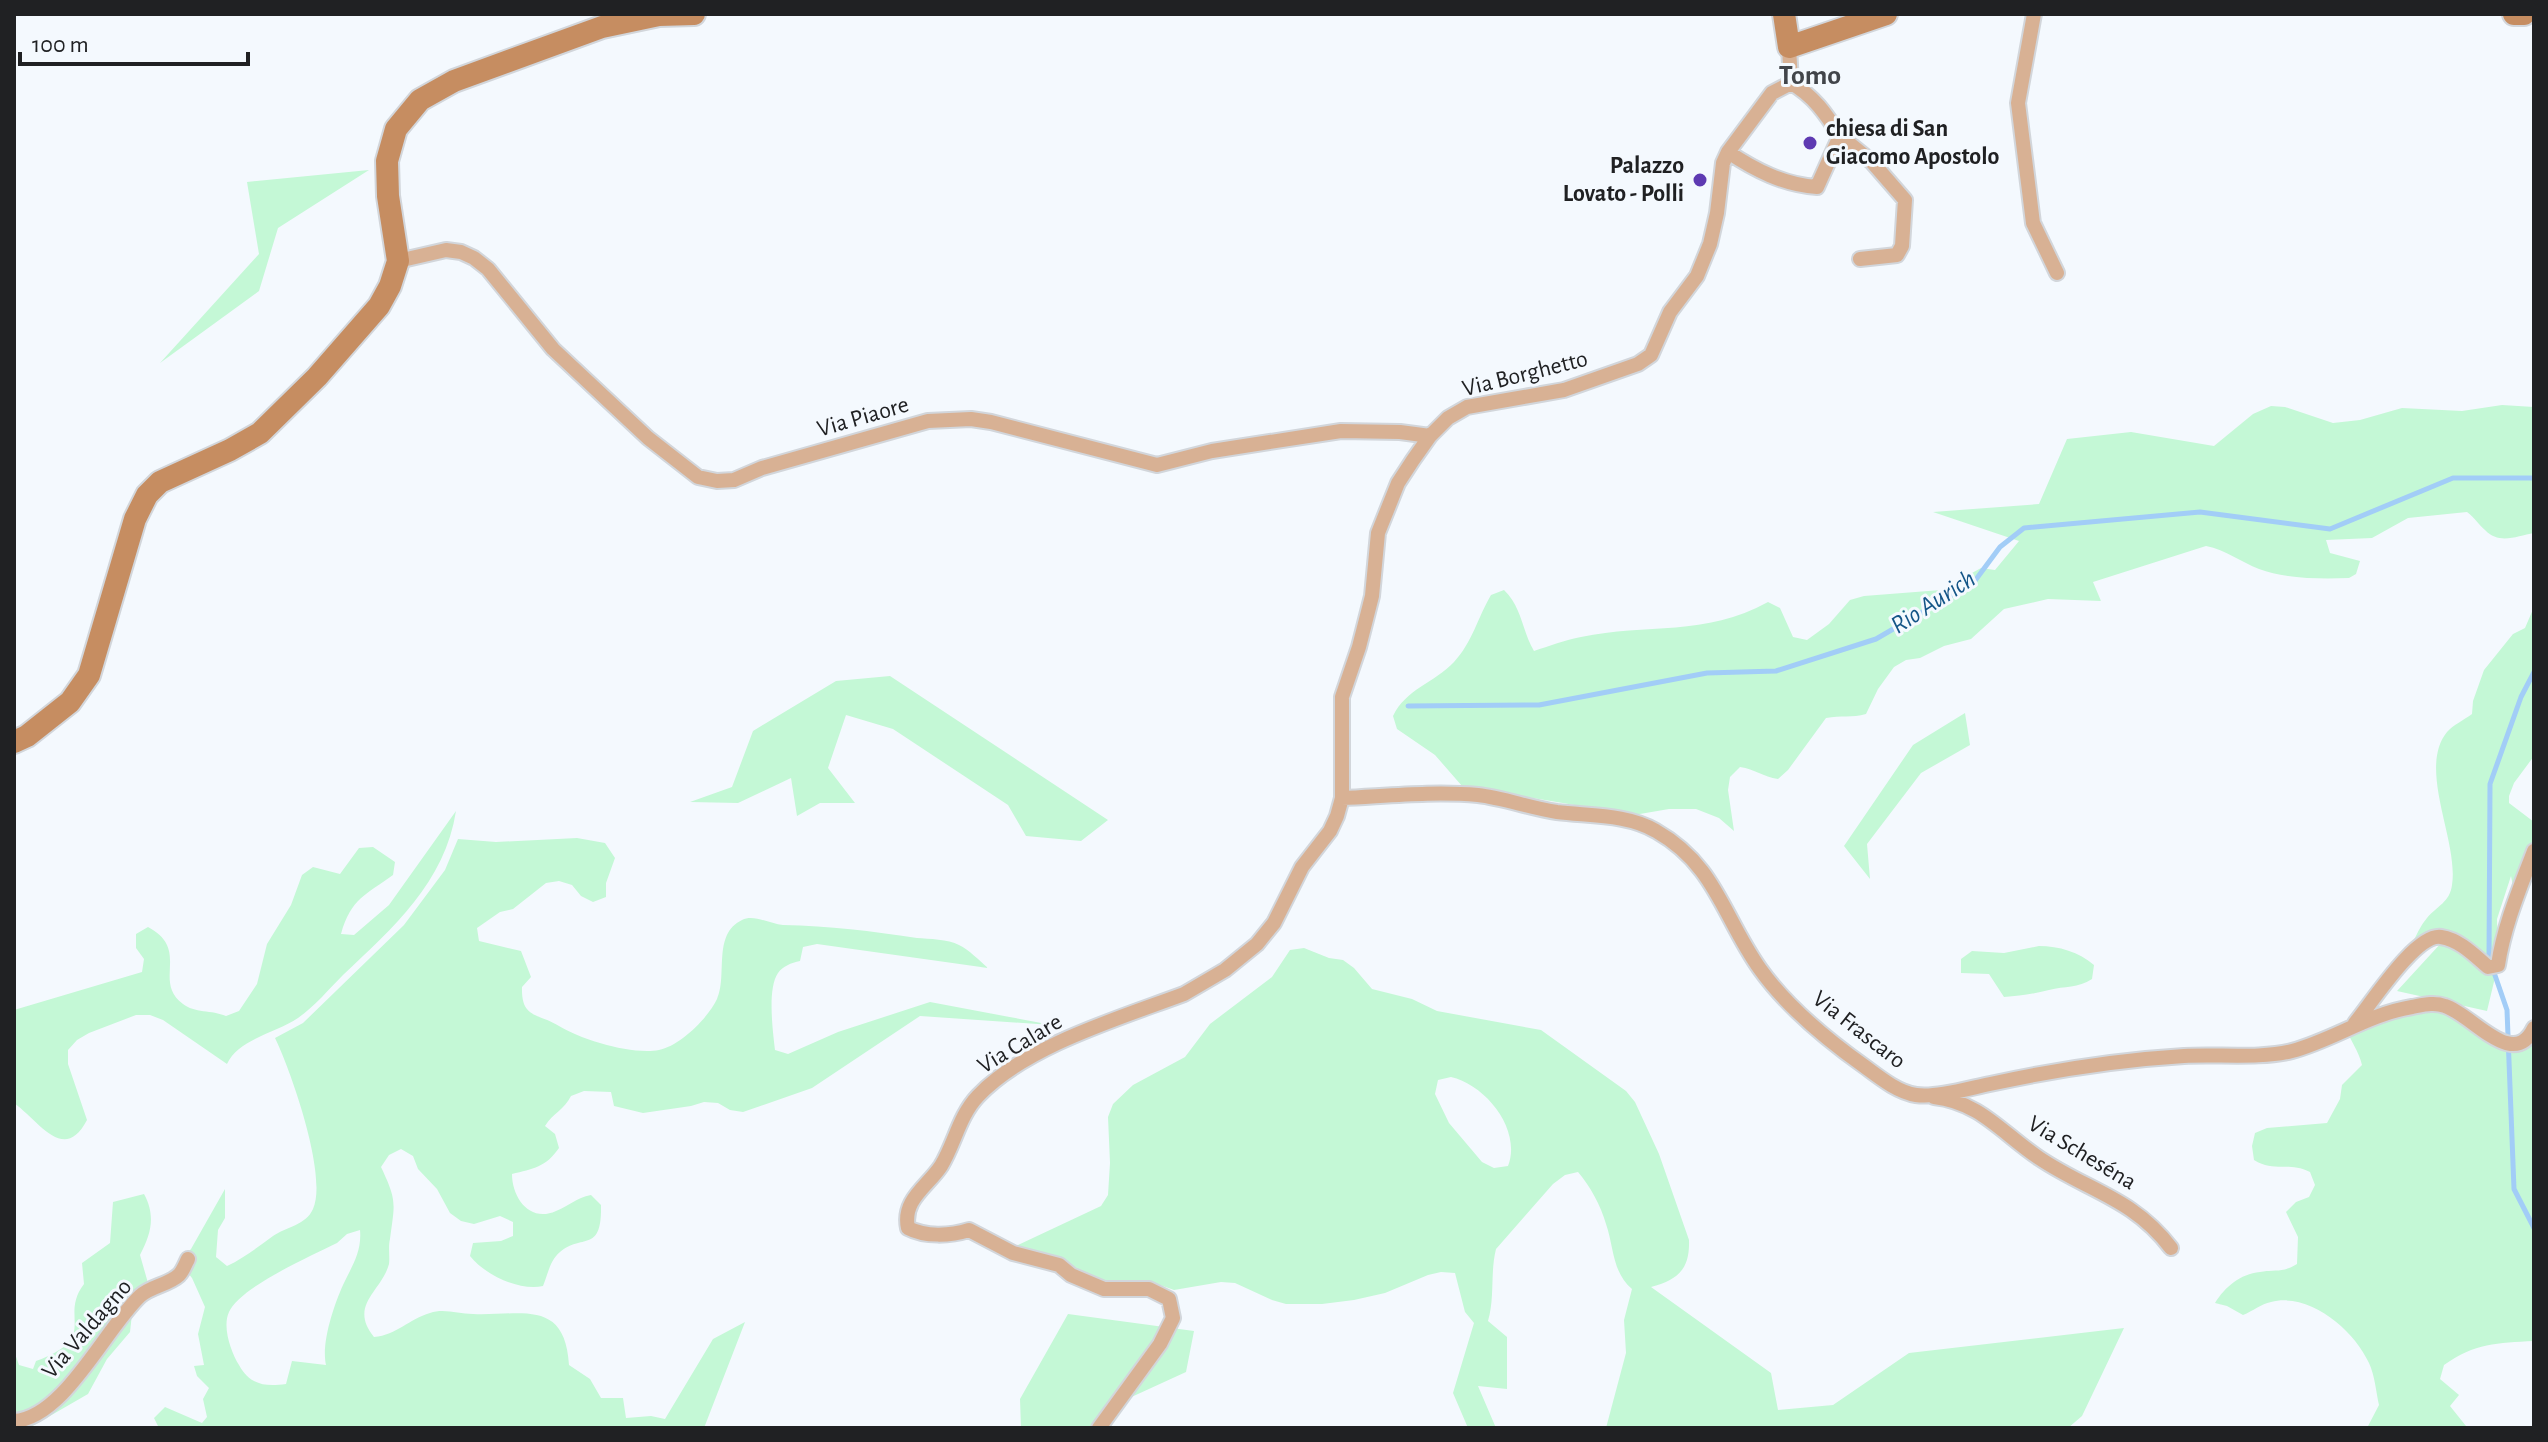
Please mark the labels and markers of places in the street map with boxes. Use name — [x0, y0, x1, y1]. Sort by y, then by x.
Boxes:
place label: chiesa di San Giacomo Apostolo — [1826, 117, 1999, 169]
marker: chiesa di San Giacomo Apostolo — [1801, 134, 1819, 152]
place label: Palazzo Lovato - Polli — [1563, 154, 1684, 206]
marker: Palazzo Lovato - Polli — [1691, 171, 1709, 189]

